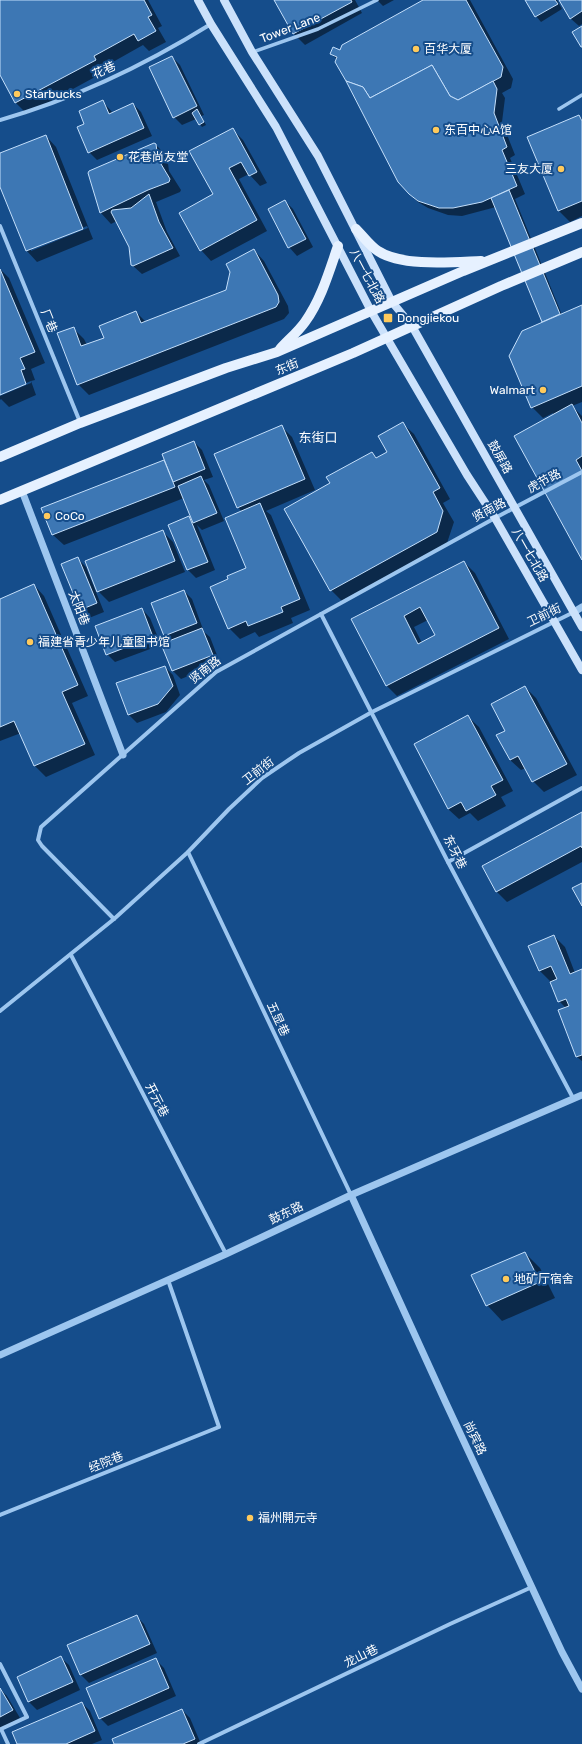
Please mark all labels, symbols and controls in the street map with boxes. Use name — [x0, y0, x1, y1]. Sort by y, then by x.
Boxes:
street label: Tower Lane — [258, 10, 322, 46]
place label: 百华大厦 — [424, 42, 472, 56]
marker: 百华大厦 — [411, 44, 421, 54]
street label: 花巷 — [90, 59, 118, 81]
place label: Starbucks — [25, 87, 82, 101]
marker: Starbucks — [12, 89, 22, 99]
place label: 东百中心A馆 — [444, 123, 512, 137]
marker: 东百中心A馆 — [431, 125, 441, 135]
place label: 花巷尚友堂 — [128, 150, 188, 164]
marker: 花巷尚友堂 — [115, 152, 125, 162]
place label: 三友大厦 — [505, 162, 553, 176]
marker: 三友大厦 — [556, 164, 566, 174]
street label: 八一七北路 — [347, 246, 387, 306]
street label: 厂巷 — [38, 307, 60, 335]
place label: Dongjiekou — [397, 311, 459, 325]
marker: Dongjiekou — [382, 312, 394, 324]
street label: 东街 — [273, 356, 301, 378]
place label: Walmart — [490, 383, 535, 397]
marker: Walmart — [538, 385, 548, 395]
district label: 东街口 — [298, 430, 338, 445]
street label: 鼓屏路 — [485, 438, 515, 476]
street label: 虎节路 — [525, 466, 563, 496]
street label: 贤南路 — [470, 495, 508, 525]
place label: CoCo — [55, 509, 85, 523]
marker: CoCo — [42, 511, 52, 521]
street label: 八一七北路 — [509, 526, 551, 584]
street label: 太阳巷 — [66, 589, 92, 627]
street label: 卫前街 — [525, 601, 563, 629]
place label: 福建省青少年儿童图书馆 — [38, 635, 170, 649]
marker: 福建省青少年儿童图书馆 — [25, 637, 35, 647]
street label: 贤南路 — [187, 653, 223, 687]
street label: 卫前街 — [240, 754, 276, 788]
street label: 东牙巷 — [441, 833, 469, 871]
street label: 五显巷 — [264, 1000, 292, 1038]
street label: 开元巷 — [143, 1081, 171, 1119]
street label: 鼓东路 — [267, 1199, 305, 1227]
place label: 地矿厅宿舍 — [514, 1272, 574, 1286]
marker: 地矿厅宿舍 — [501, 1274, 511, 1284]
street label: 尚宾路 — [461, 1419, 489, 1457]
street label: 经院巷 — [87, 1449, 125, 1475]
place label: 福州開元寺 — [258, 1511, 318, 1525]
marker: 福州開元寺 — [245, 1513, 255, 1523]
street label: 龙山巷 — [342, 1642, 380, 1670]

